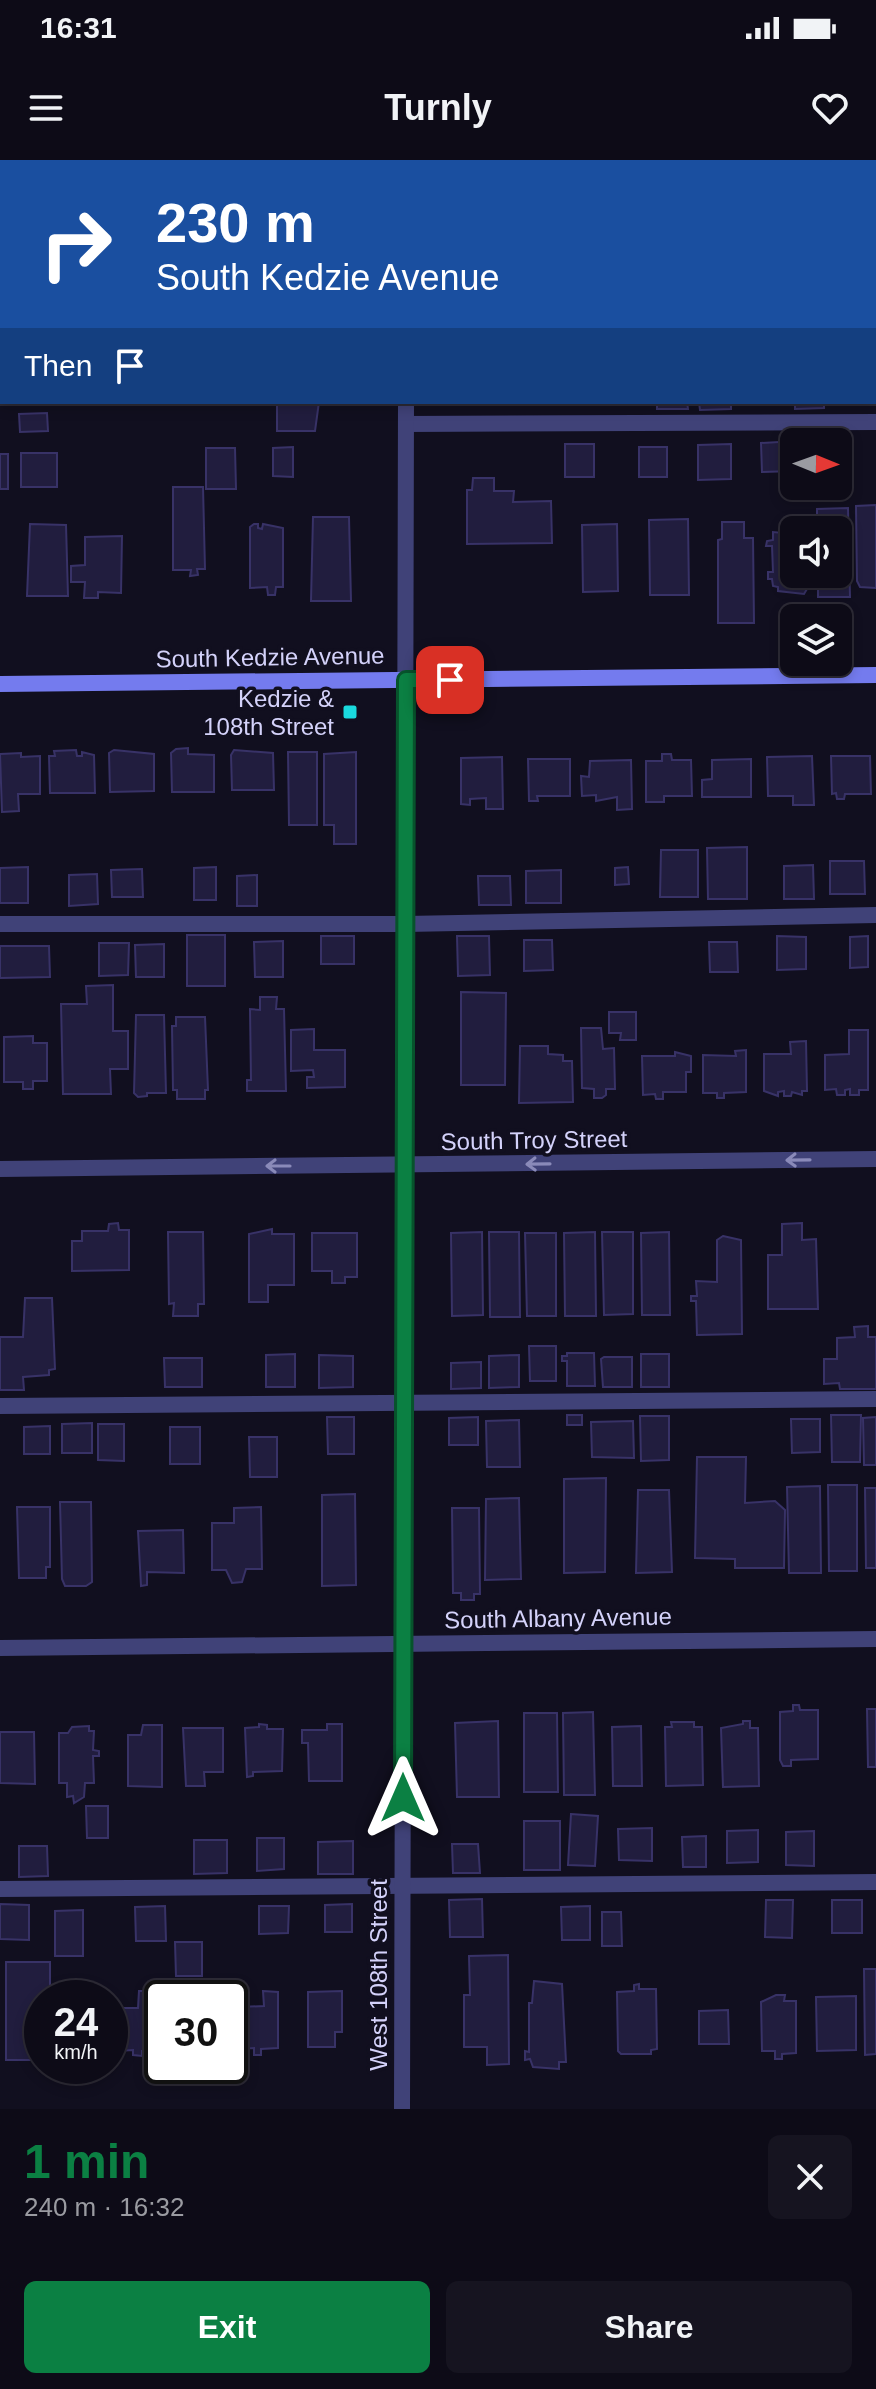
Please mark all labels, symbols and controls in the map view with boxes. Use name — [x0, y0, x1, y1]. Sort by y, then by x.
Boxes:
text: 16:31 — [40, 11, 117, 44]
icon: menu — [24, 86, 68, 130]
icon: heart — [808, 86, 852, 130]
text: Turnly — [384, 87, 492, 128]
text: 230 m — [156, 191, 315, 254]
icon: right — [24, 192, 128, 296]
text: South Kedzie Avenue — [156, 257, 500, 298]
icon: arrive — [108, 344, 152, 388]
text: Then — [24, 349, 92, 382]
north arrow — [780, 428, 852, 500]
map controls — [780, 428, 852, 676]
button: sound — [780, 516, 852, 588]
button: layers — [780, 604, 852, 676]
street label: South Kedzie Avenue — [155, 642, 385, 672]
pin — [416, 646, 484, 714]
icon: arrive — [428, 658, 472, 702]
place label: Kedzie & 108th Street — [203, 685, 334, 740]
marker: Kedzie & 108th Street — [341, 703, 359, 721]
street label: South Troy Street — [440, 1125, 628, 1155]
one-way arrow — [785, 1153, 812, 1168]
one-way arrow — [525, 1156, 552, 1172]
one-way arrow — [265, 1158, 292, 1174]
street label: South Albany Avenue — [444, 1603, 672, 1633]
position arrow — [361, 1756, 445, 1840]
street label: West 108th Street — [365, 1879, 392, 2071]
speed limit sign: 30 — [144, 1980, 248, 2084]
text: 24 — [54, 2000, 98, 2044]
text: km/h — [54, 2041, 98, 2063]
text: 1 min — [24, 2135, 149, 2188]
button: close — [768, 2135, 852, 2219]
text: 240 m · 16:32 — [24, 2192, 184, 2222]
button: Exit — [24, 2281, 430, 2373]
button: Share — [446, 2281, 852, 2373]

